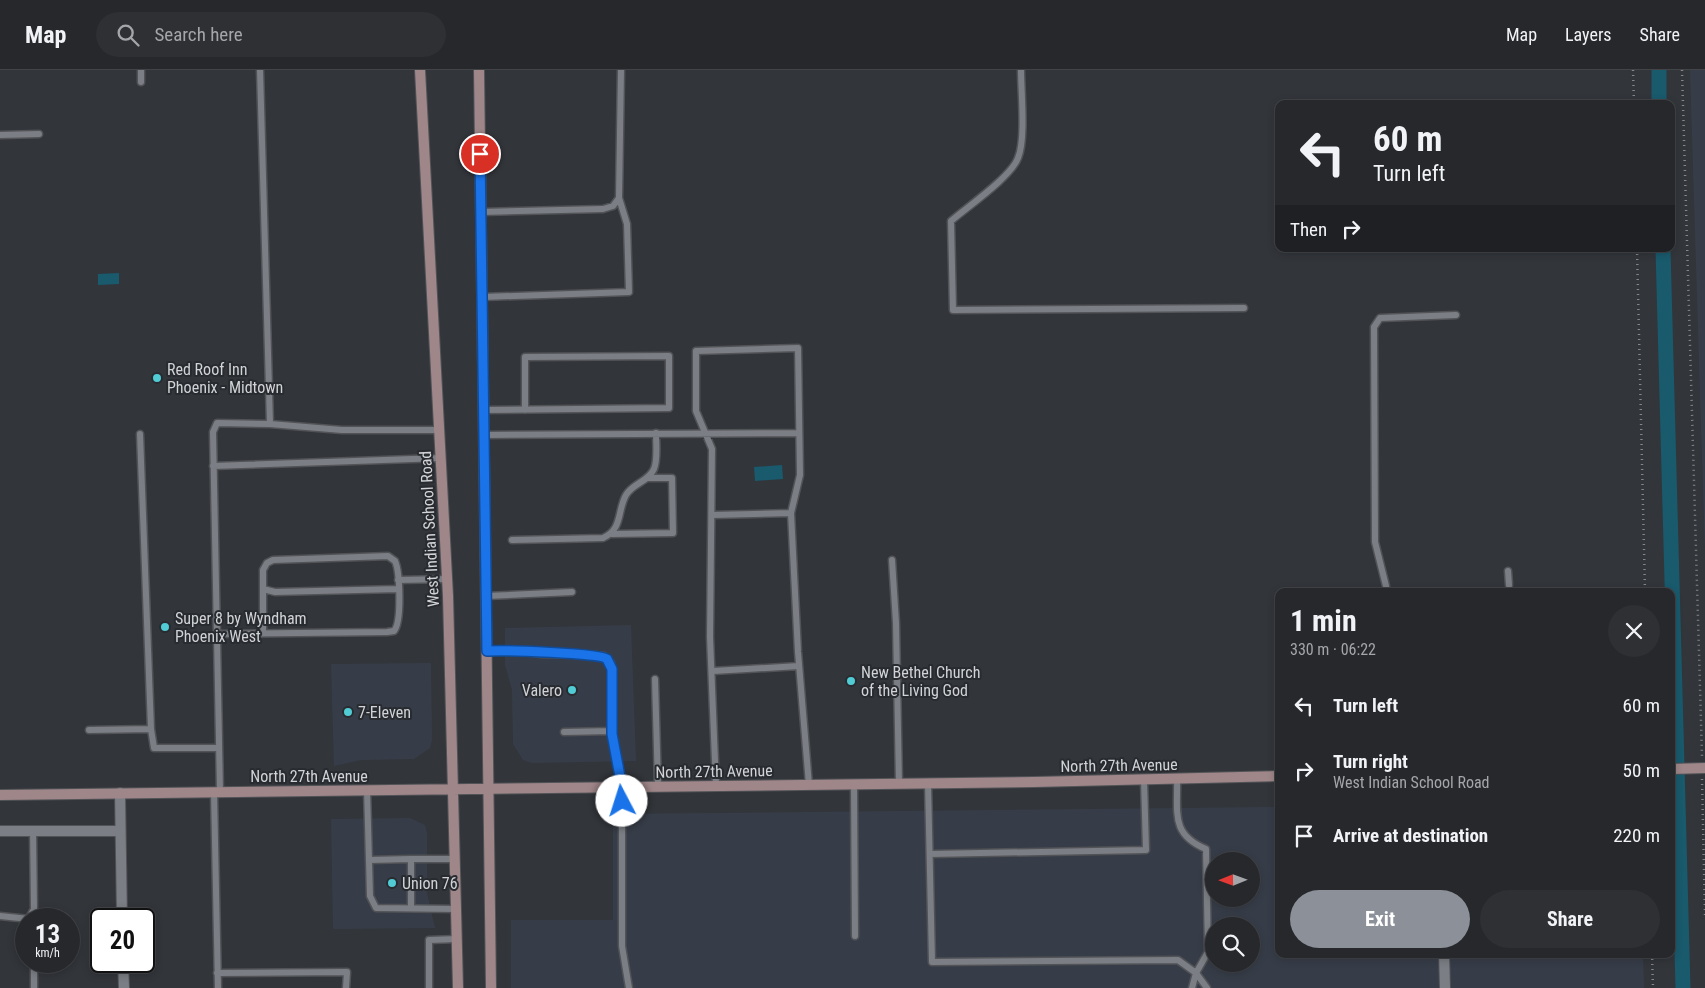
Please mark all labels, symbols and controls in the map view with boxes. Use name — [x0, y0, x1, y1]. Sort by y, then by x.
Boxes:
search box — [96, 12, 446, 57]
text: Map — [25, 21, 66, 49]
icon: search — [114, 21, 142, 49]
text: Search here — [154, 23, 243, 46]
text: Map — [1506, 24, 1537, 45]
text: Layers — [1565, 24, 1612, 45]
text: Share — [1640, 24, 1680, 45]
text: 60 m — [1373, 119, 1442, 160]
icon: left — [1290, 120, 1355, 185]
pin — [459, 133, 501, 175]
icon: arrive — [466, 140, 494, 168]
text: Turn left — [1373, 161, 1445, 186]
icon: right — [1337, 215, 1365, 243]
text: Then — [1290, 218, 1327, 241]
place label: Red Roof Inn Phoenix - Midtown — [167, 360, 283, 397]
marker: Red Roof Inn Phoenix - Midtown — [151, 372, 163, 384]
street label: West Indian School Road — [416, 450, 443, 608]
text: 1 min — [1290, 603, 1357, 638]
button: close — [1608, 605, 1660, 657]
place label: Super 8 by Wyndham Phoenix West — [175, 609, 307, 646]
marker: Super 8 by Wyndham Phoenix West — [159, 621, 171, 633]
text: 330 m · 06:22 — [1290, 640, 1376, 659]
place label: New Bethel Church of the Living God — [861, 663, 980, 700]
marker: New Bethel Church of the Living God — [845, 675, 857, 687]
place label: Valero — [522, 681, 562, 700]
marker: Valero — [566, 684, 578, 696]
icon: left — [1290, 692, 1318, 720]
text: Turn left — [1333, 694, 1398, 717]
text: 60 m — [1623, 694, 1660, 717]
place label: 7-Eleven — [358, 703, 411, 722]
marker: 7-Eleven — [342, 706, 354, 718]
text: Turn right — [1333, 750, 1408, 773]
street label: North 27th Avenue — [1060, 755, 1178, 776]
icon: right — [1290, 757, 1318, 785]
text: 50 m — [1623, 759, 1660, 782]
street label: North 27th Avenue — [655, 761, 773, 782]
street label: North 27th Avenue — [250, 767, 368, 786]
text: West Indian School Road — [1333, 773, 1490, 792]
position arrow — [595, 774, 647, 826]
icon: arrive — [1290, 822, 1318, 850]
text: Arrive at destination — [1333, 824, 1488, 847]
text: 220 m — [1613, 824, 1660, 847]
north arrow — [1205, 852, 1260, 908]
map controls — [1205, 852, 1260, 972]
place label: Union 76 — [402, 874, 458, 893]
marker: Union 76 — [386, 877, 398, 889]
button: Exit — [1290, 890, 1470, 948]
button: Share — [1480, 890, 1660, 948]
speed limit sign: 20 — [90, 908, 155, 973]
button: search — [1205, 917, 1260, 972]
text: 13 — [35, 920, 60, 949]
text: km/h — [35, 946, 60, 960]

